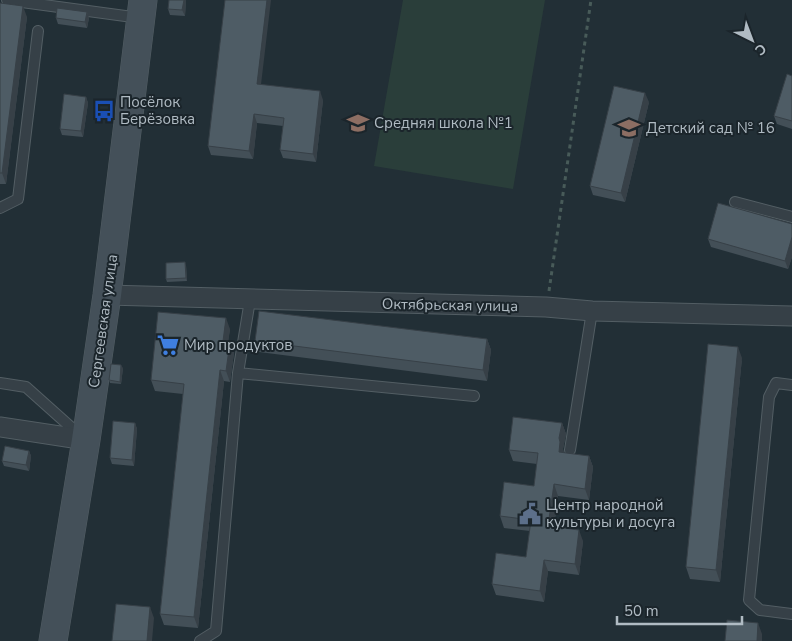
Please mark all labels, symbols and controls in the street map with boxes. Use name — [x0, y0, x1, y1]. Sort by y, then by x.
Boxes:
north arrow — [727, 15, 777, 65]
text: С — [750, 39, 770, 60]
place label: Посёлок Берёзовка — [120, 92, 195, 129]
bus stop icon: Посёлок Берёзовка — [91, 98, 117, 124]
school or university icon: Средняя школа №1 — [345, 110, 371, 136]
place label: Средняя школа №1 — [374, 113, 513, 133]
school or university icon: Детский сад № 16 — [616, 115, 642, 141]
place label: Детский сад № 16 — [646, 118, 775, 138]
street label: Сергеевская улица — [84, 253, 122, 389]
street label: Октябрьская улица — [382, 294, 518, 316]
supermarket icon: Мир продуктов — [155, 332, 181, 358]
place label: Мир продуктов — [184, 335, 292, 355]
place label: Центр народной культуры и досуга — [546, 495, 675, 532]
public building icon: Центр народной культуры и досуга — [517, 501, 543, 527]
scale bar — [617, 594, 742, 626]
text: 50 m — [624, 601, 659, 621]

